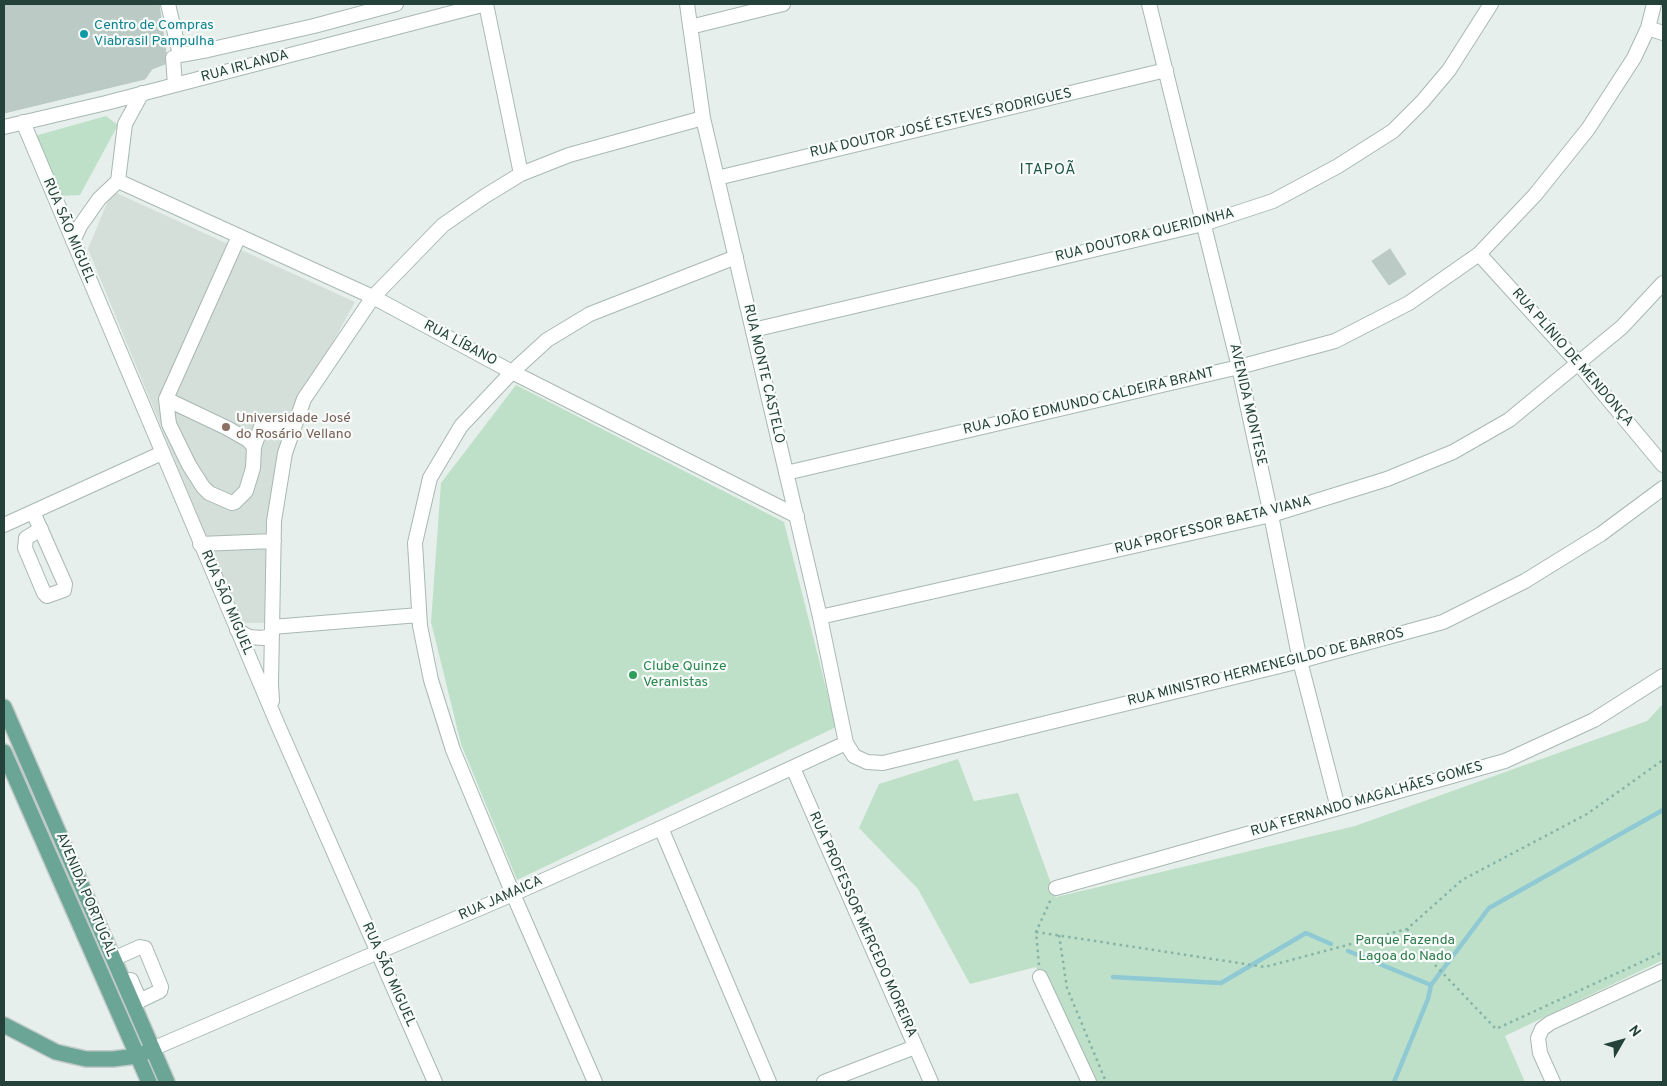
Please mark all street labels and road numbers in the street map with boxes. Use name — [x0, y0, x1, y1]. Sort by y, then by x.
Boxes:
street label: RUA IRLANDA — [199, 47, 291, 87]
street label: RUA DOUTOR JOSÉ ESTEVES RODRIGUES — [808, 86, 1074, 162]
street label: RUA SÃO MIGUEL — [38, 176, 98, 286]
street label: RUA DOUTORA QUERIDINHA — [1054, 206, 1236, 266]
street label: RUA PLÍNIO DE MENDONÇA — [1508, 286, 1636, 430]
street label: RUA MONTE CASTELO — [739, 303, 787, 445]
street label: RUA LÍBANO — [420, 318, 500, 370]
street label: AVENIDA MONTESE — [1225, 342, 1269, 468]
street label: RUA JOÃO EDMUNDO CALDEIRA BRANT — [962, 365, 1216, 439]
street label: RUA PROFESSOR BAETA VIANA — [1113, 493, 1313, 559]
street label: RUA SÃO MIGUEL — [196, 548, 256, 658]
street label: RUA MINISTRO HERMENEGILDO DE BARROS — [1126, 625, 1406, 711]
street label: RUA FERNANDO MAGALHÃES GOMES — [1249, 759, 1485, 841]
street label: RUA PROFESSOR MERCEDO MOREIRA — [804, 810, 920, 1040]
street label: AVENIDA PORTUGAL — [51, 830, 119, 960]
street label: RUA JAMAICA — [457, 873, 545, 925]
street label: RUA SÃO MIGUEL — [357, 920, 419, 1030]

